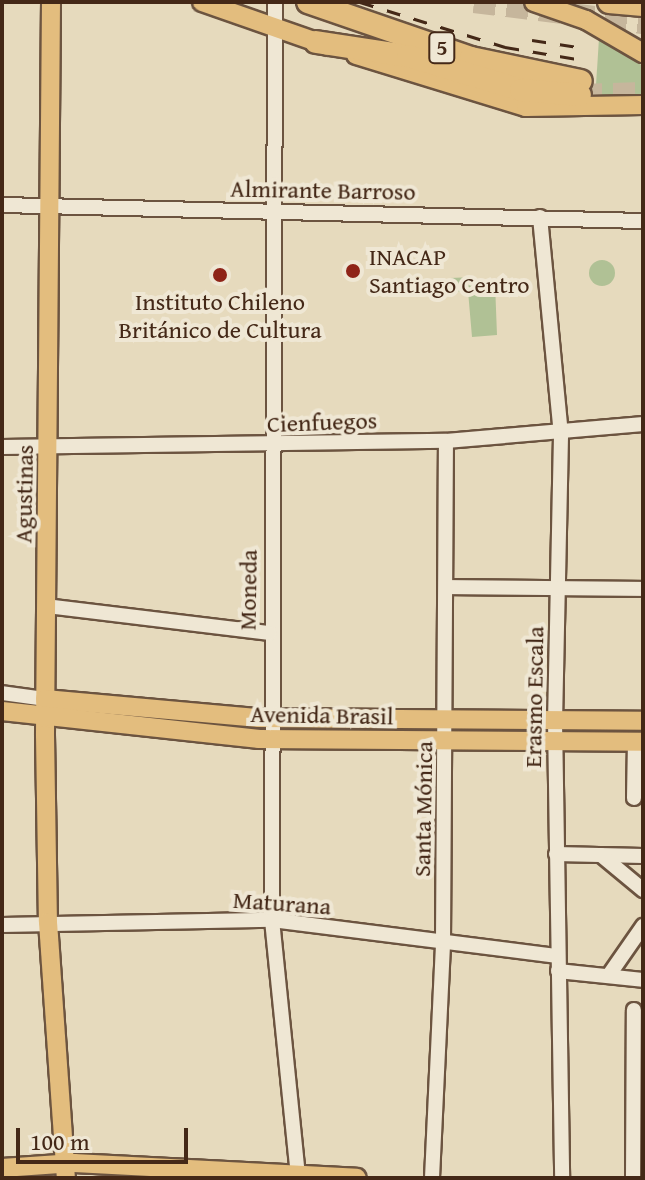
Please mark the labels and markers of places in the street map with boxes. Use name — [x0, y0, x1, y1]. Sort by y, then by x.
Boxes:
place label: INACAP Santiago Centro — [369, 243, 530, 299]
marker: INACAP Santiago Centro — [344, 262, 362, 280]
marker: Instituto Chileno Británico de Cultura — [211, 266, 229, 284]
place label: Instituto Chileno Británico de Cultura — [118, 288, 322, 344]

